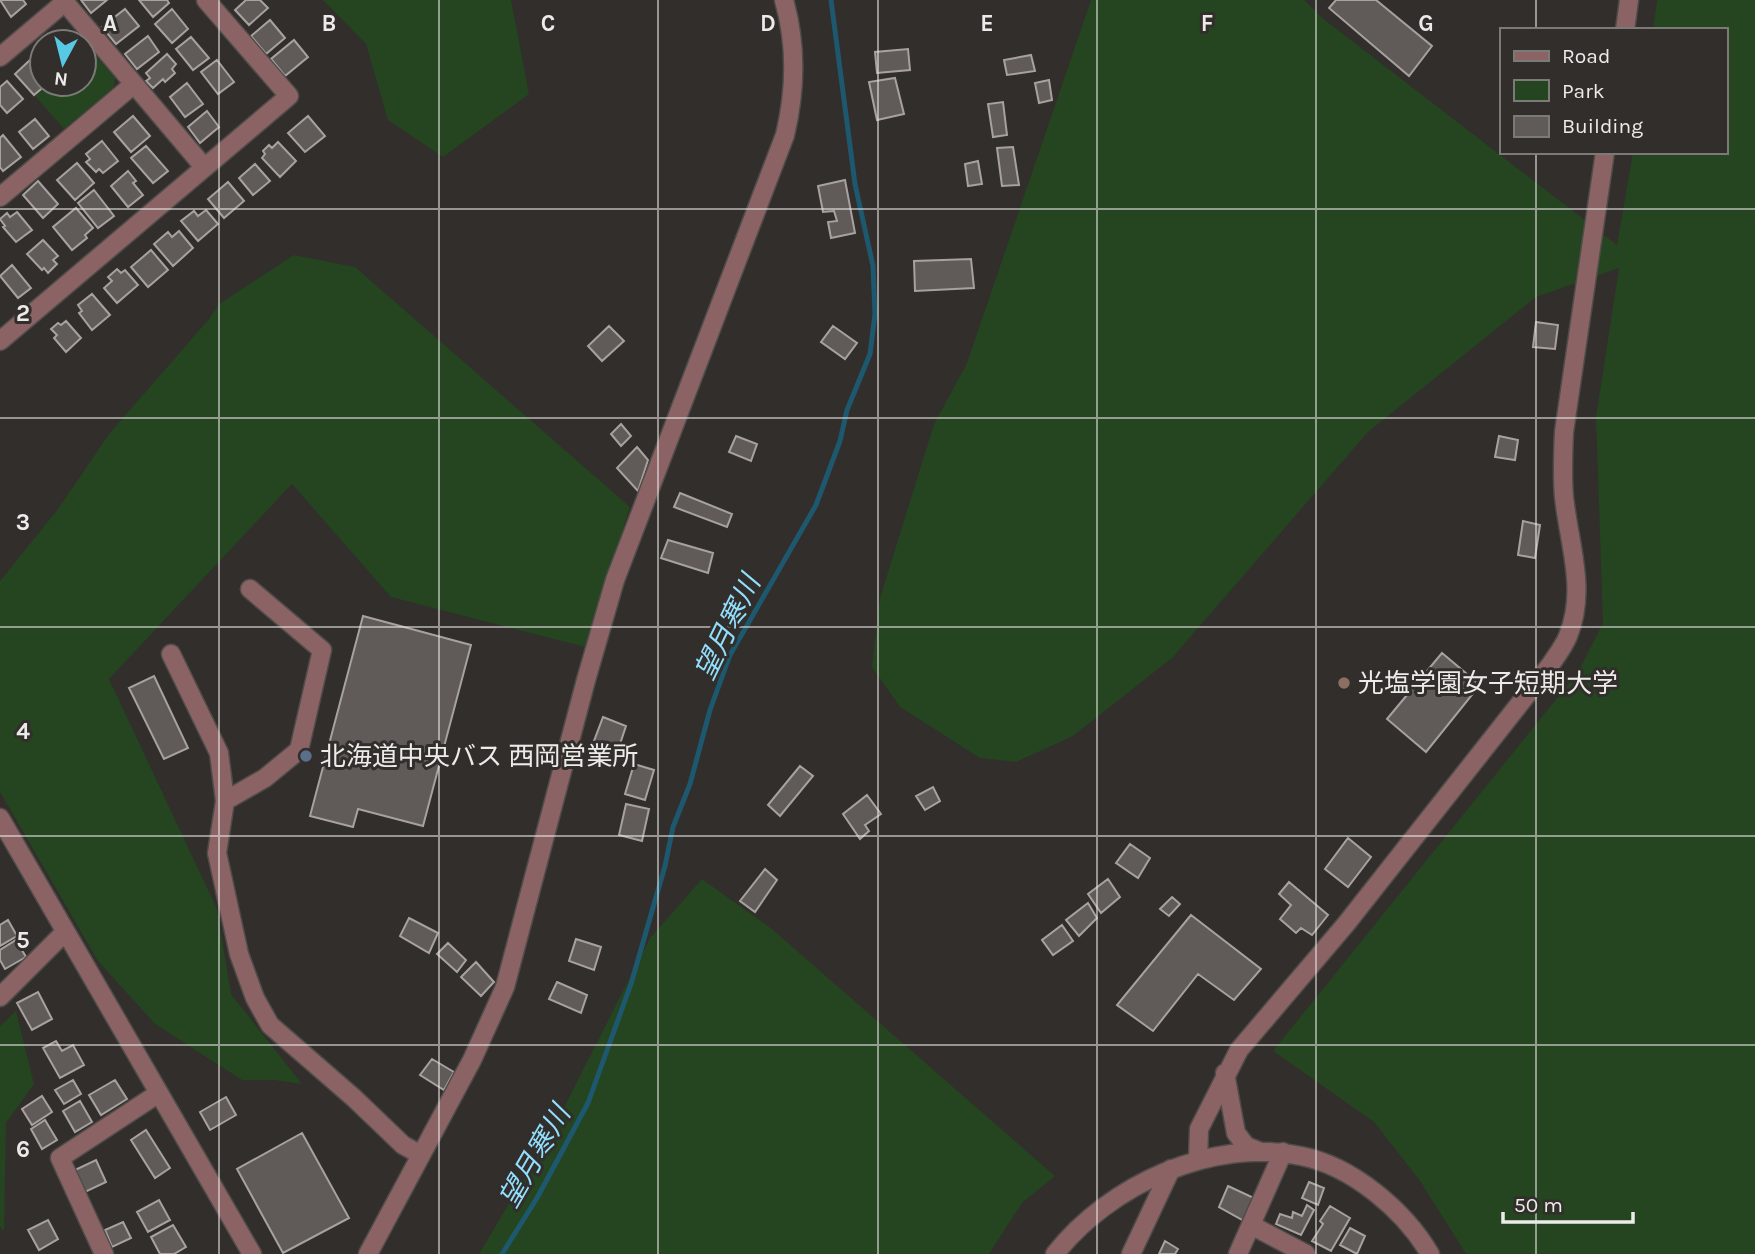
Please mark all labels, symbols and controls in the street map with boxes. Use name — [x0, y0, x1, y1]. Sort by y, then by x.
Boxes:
text: A — [103, 10, 117, 37]
text: B — [322, 10, 336, 37]
text: C — [541, 10, 555, 37]
text: D — [760, 10, 776, 37]
text: E — [980, 10, 994, 37]
text: F — [1201, 10, 1213, 37]
text: G — [1418, 10, 1434, 37]
north arrow — [28, 28, 98, 98]
legend — [1500, 28, 1727, 154]
text: Road — [1562, 44, 1610, 68]
text: N — [53, 67, 69, 91]
text: Park — [1562, 79, 1605, 103]
text: Building — [1562, 114, 1643, 138]
text: 2 — [16, 300, 30, 327]
text: 3 — [16, 509, 30, 536]
water label: 望月寒川 — [688, 567, 768, 685]
place label: 光塩学園女子短期大学 — [1358, 668, 1618, 699]
marker: 光塩学園女子短期大学 — [1336, 675, 1352, 691]
text: 4 — [16, 718, 30, 745]
place label: 北海道中央バス 西岡営業所 — [320, 741, 638, 772]
marker: 北海道中央バス 西岡営業所 — [298, 748, 314, 764]
text: 5 — [16, 927, 30, 954]
water label: 望月寒川 — [492, 1097, 578, 1213]
text: 6 — [16, 1136, 30, 1163]
scale bar — [1503, 1180, 1632, 1224]
text: 50 m — [1514, 1193, 1563, 1217]

